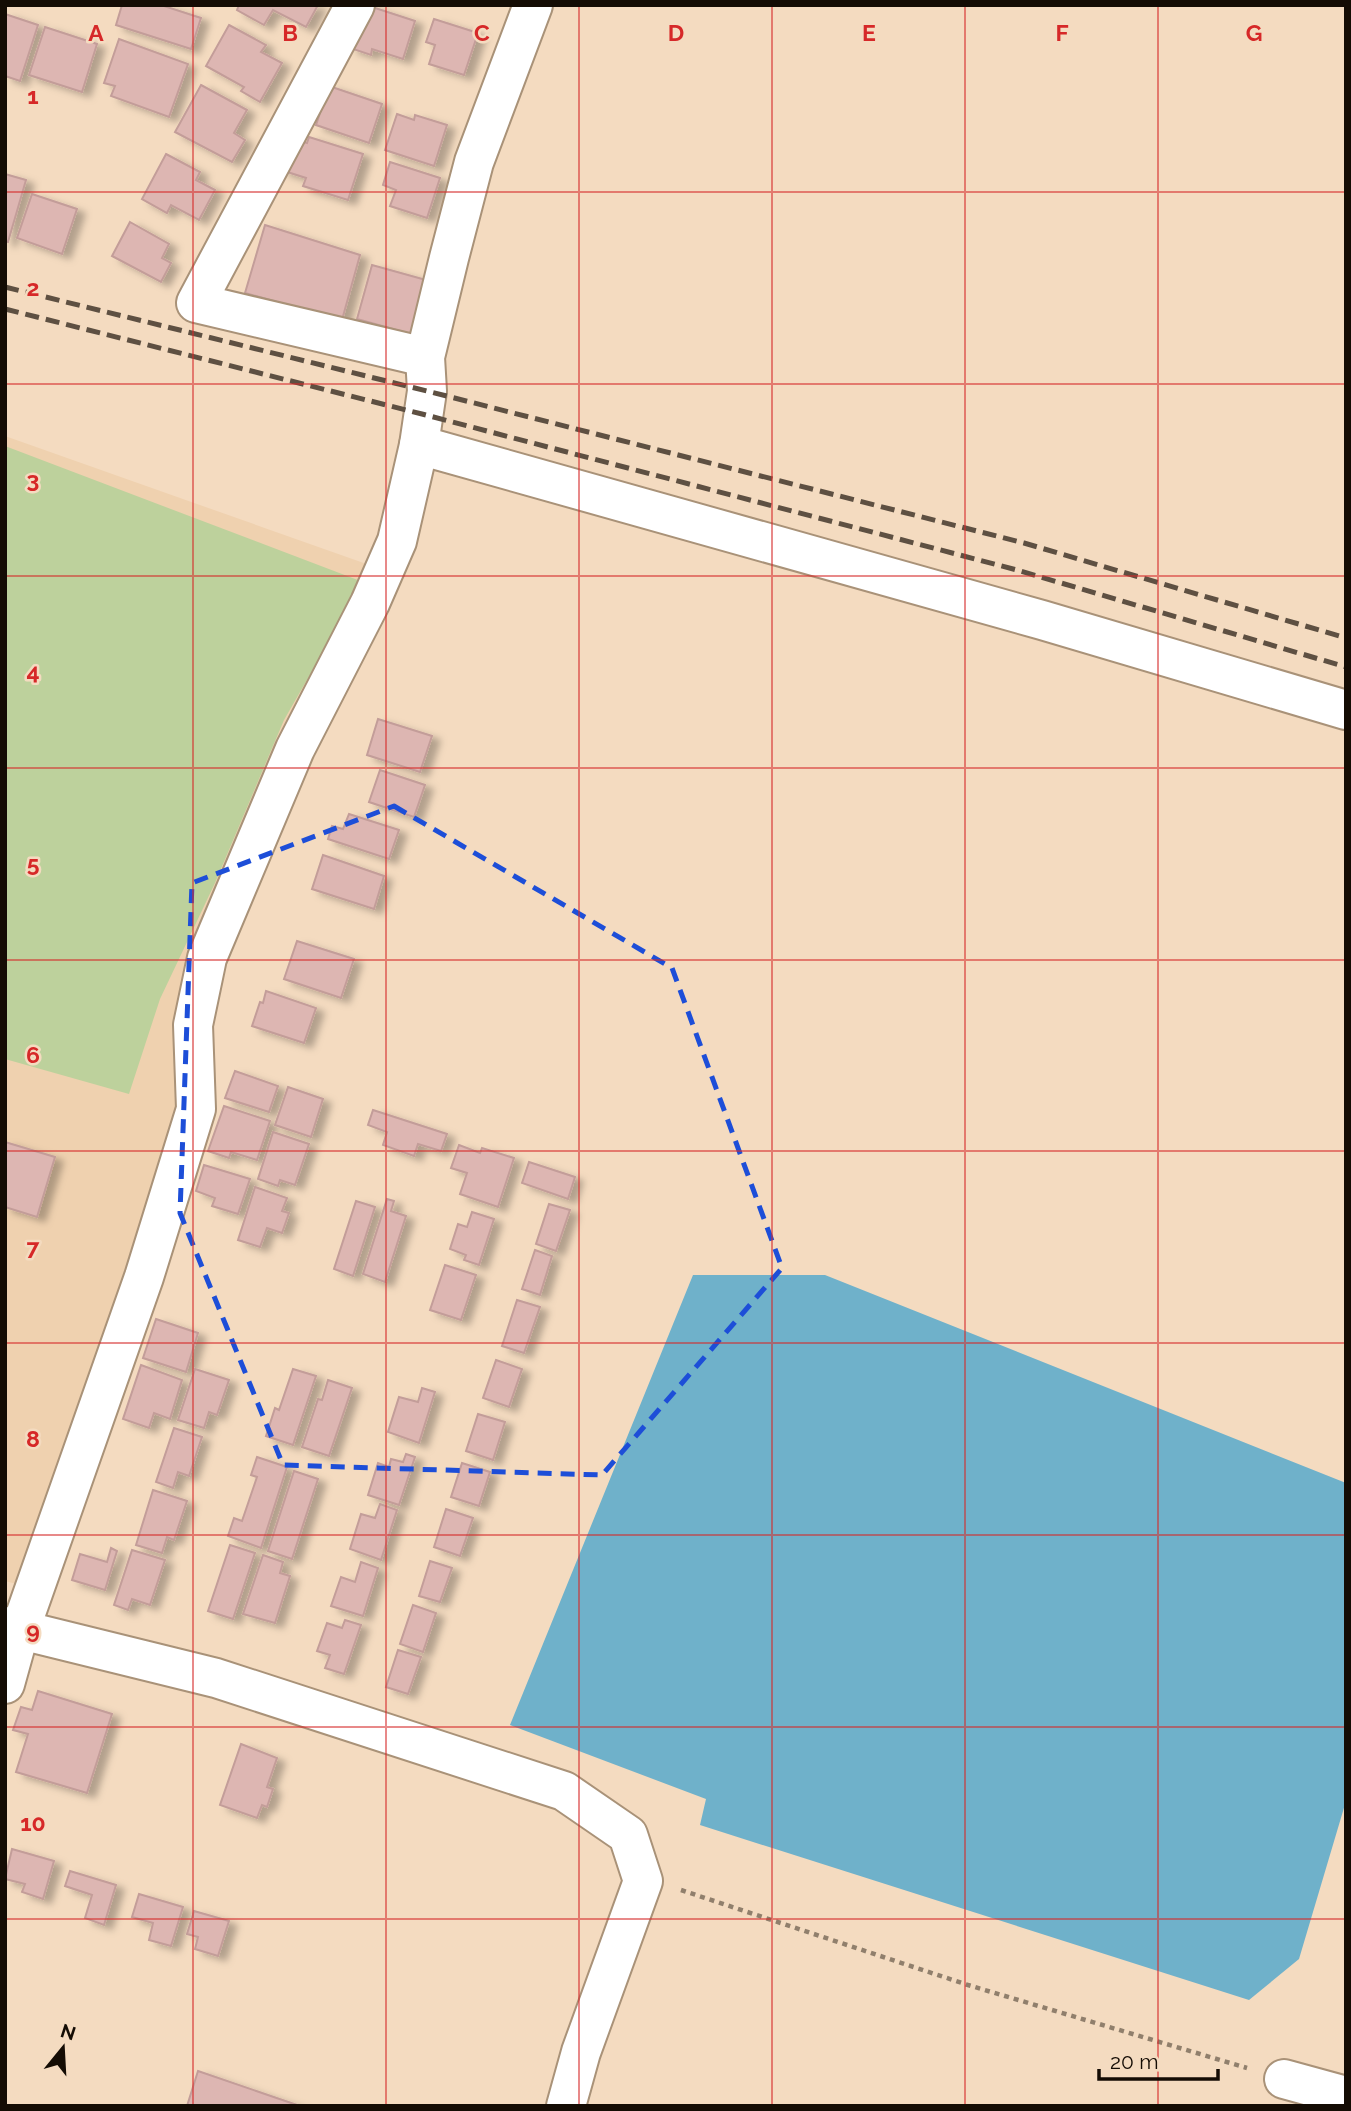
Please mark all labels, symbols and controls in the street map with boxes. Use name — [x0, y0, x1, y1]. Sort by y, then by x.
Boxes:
text: A — [88, 19, 104, 46]
text: B — [282, 19, 298, 46]
text: C — [474, 19, 490, 46]
text: D — [668, 19, 684, 46]
text: E — [862, 19, 876, 46]
text: F — [1055, 19, 1069, 46]
text: G — [1246, 19, 1262, 46]
text: 1 — [27, 82, 39, 109]
text: 2 — [27, 274, 39, 301]
text: 3 — [27, 466, 39, 493]
text: 4 — [26, 658, 40, 685]
text: 5 — [27, 850, 40, 877]
text: 6 — [26, 1041, 40, 1068]
text: 7 — [27, 1233, 40, 1260]
text: 8 — [26, 1425, 40, 1452]
text: 9 — [26, 1617, 40, 1644]
text: 10 — [20, 1809, 46, 1836]
north arrow — [28, 2013, 98, 2083]
text: N — [58, 2019, 79, 2045]
scale bar — [1099, 2038, 1218, 2082]
text: 20 m — [1110, 2049, 1158, 2074]

